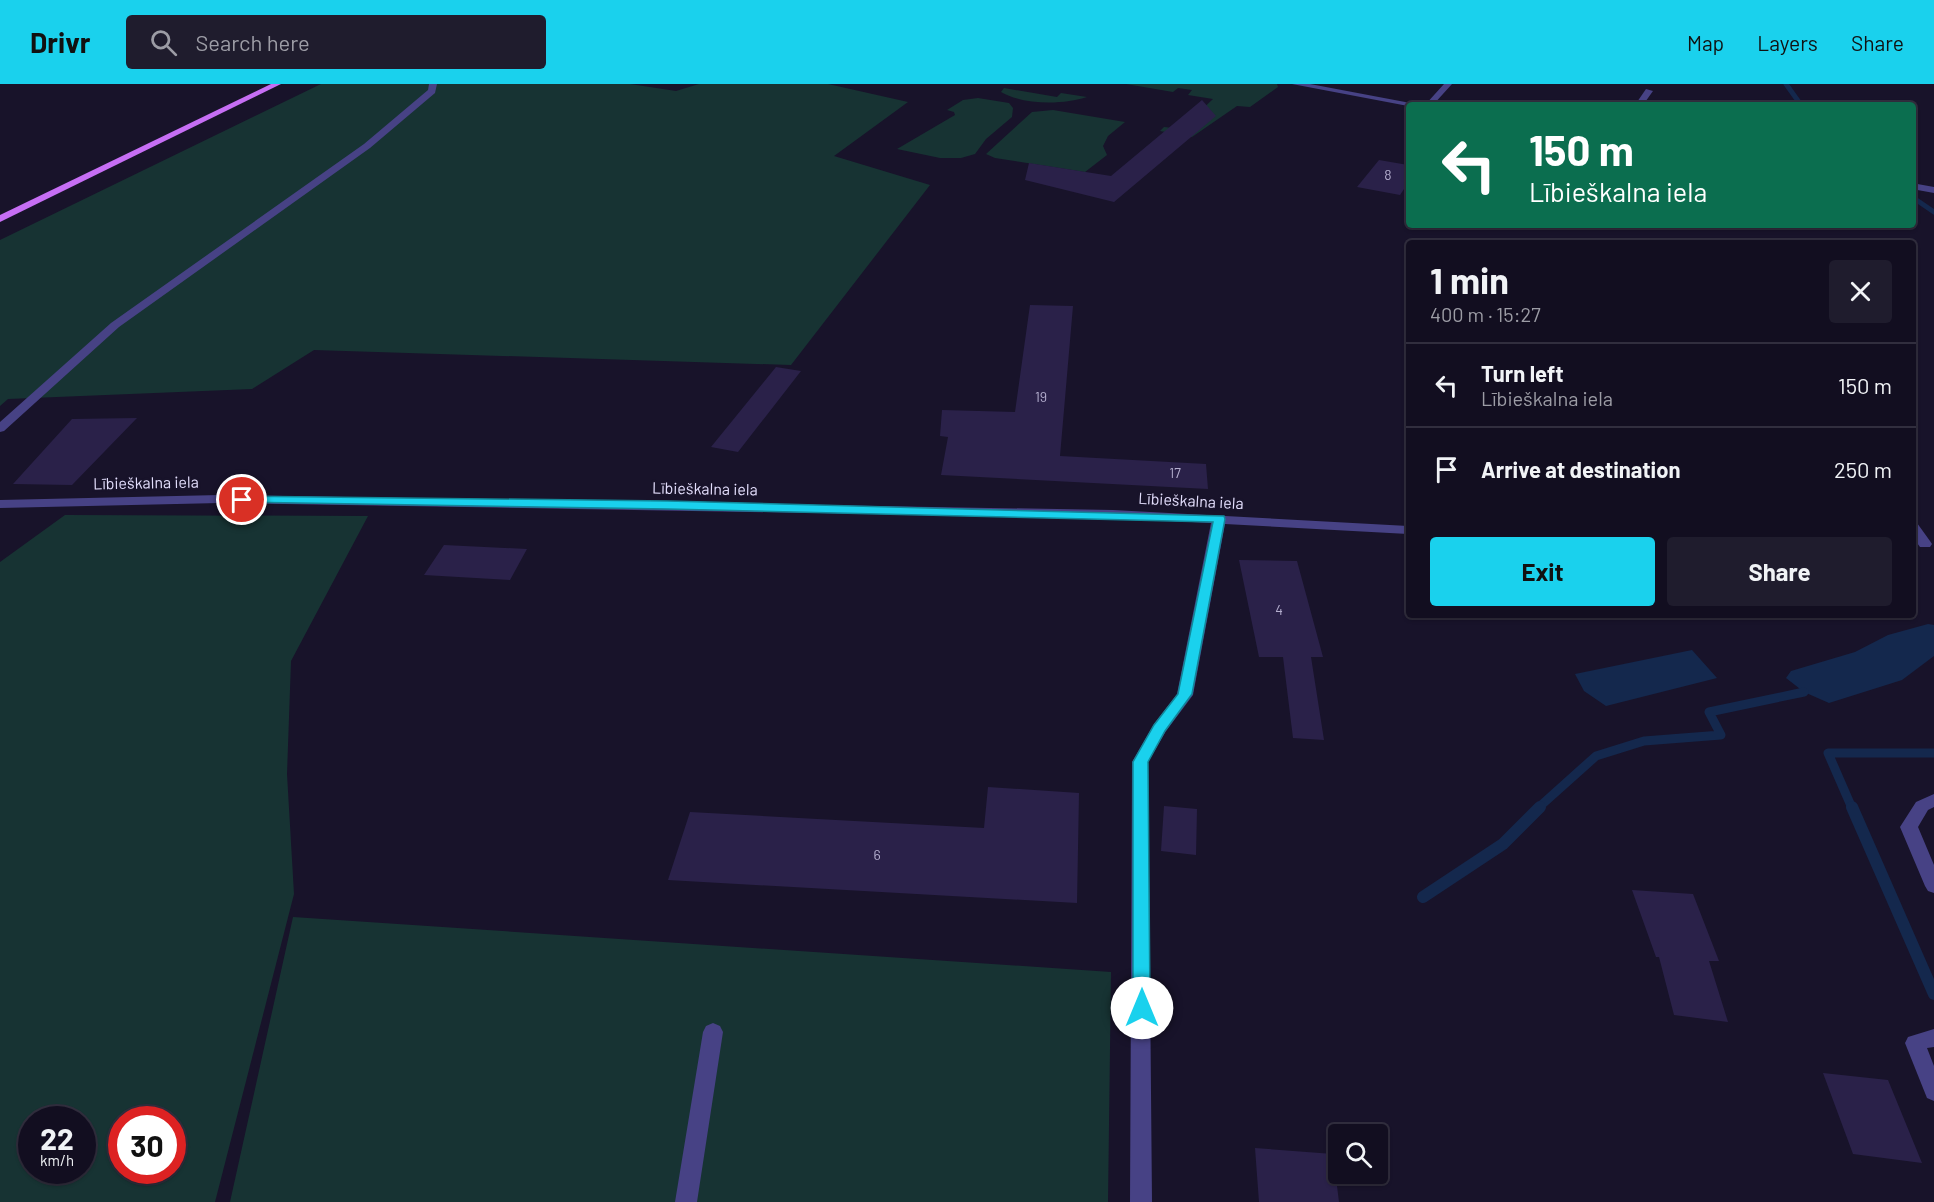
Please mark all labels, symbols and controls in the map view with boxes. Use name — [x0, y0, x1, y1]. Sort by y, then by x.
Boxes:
search box — [126, 15, 546, 69]
text: Drivr — [30, 25, 90, 59]
icon: search — [147, 26, 180, 59]
text: Search here — [195, 29, 310, 55]
text: Map — [1687, 30, 1724, 55]
text: Layers — [1757, 30, 1818, 55]
text: Share — [1851, 30, 1904, 55]
text: 150 m — [1529, 124, 1634, 174]
icon: left — [1430, 126, 1508, 204]
house number: 8 — [1384, 166, 1392, 183]
text: Lībieškalna iela — [1529, 175, 1707, 207]
text: 1 min — [1430, 258, 1509, 301]
button: close — [1829, 260, 1892, 323]
text: 400 m · 15:27 — [1430, 302, 1541, 326]
text: Turn left — [1481, 360, 1564, 386]
icon: left — [1430, 369, 1463, 402]
text: 150 m — [1838, 372, 1892, 398]
text: Lībieškalna iela — [1481, 386, 1613, 410]
house number: 19 — [1035, 388, 1047, 405]
icon: arrive — [1430, 453, 1463, 486]
text: Arrive at destination — [1481, 456, 1680, 482]
text: 250 m — [1834, 456, 1892, 482]
house number: 17 — [1169, 464, 1181, 481]
street label: Lībieškalna iela — [93, 472, 199, 492]
pin — [216, 474, 267, 525]
street label: Lībieškalna iela — [652, 478, 758, 498]
icon: arrive — [225, 483, 258, 516]
street label: Lībieškalna iela — [1138, 488, 1244, 512]
button: Exit — [1430, 537, 1655, 606]
button: Share — [1667, 537, 1892, 606]
house number: 4 — [1275, 601, 1283, 618]
house number: 6 — [873, 846, 881, 863]
position arrow — [1110, 976, 1174, 1040]
speed limit sign: 30 — [108, 1106, 186, 1184]
text: 22 — [40, 1120, 74, 1156]
map controls — [1328, 1124, 1388, 1184]
button: search — [1328, 1124, 1388, 1184]
text: km/h — [40, 1151, 74, 1169]

